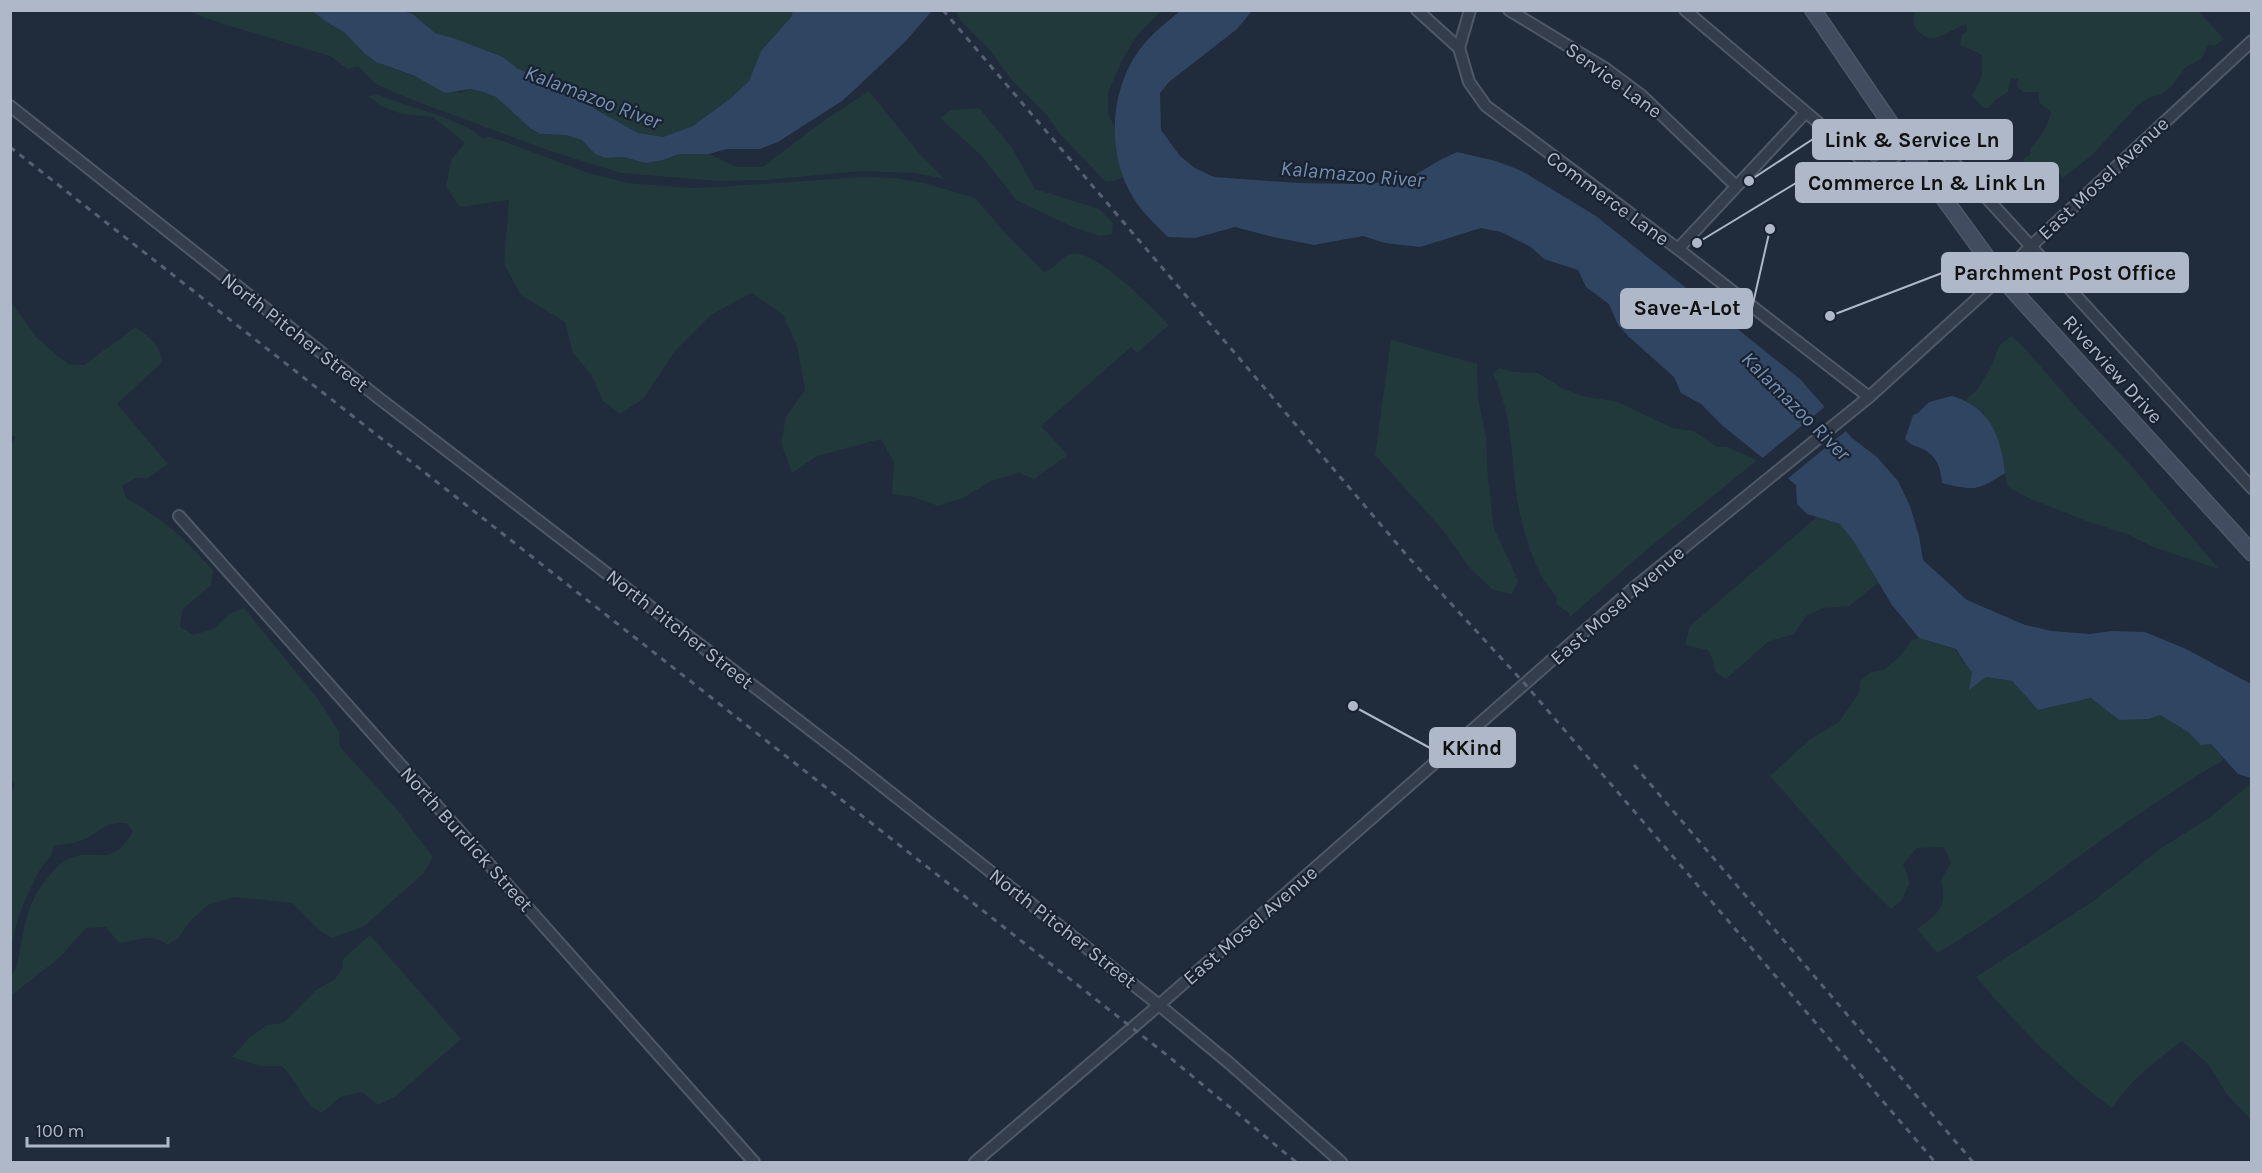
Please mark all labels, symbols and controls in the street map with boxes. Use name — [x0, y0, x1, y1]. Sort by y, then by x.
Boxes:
street label: Service Lane — [1561, 38, 1666, 123]
water label: Kalamazoo River — [521, 60, 665, 134]
street label: East Mosel Avenue — [2033, 112, 2173, 245]
callout: Link & Service Ln — [1813, 120, 2012, 159]
text: Link & Service Ln — [1824, 128, 2000, 152]
street label: Commerce Lane — [1542, 146, 1674, 251]
water label: Kalamazoo River — [1279, 156, 1426, 192]
callout: Commerce Ln & Link Ln — [1796, 163, 2058, 202]
text: Commerce Ln & Link Ln — [1808, 171, 2046, 195]
callout: Parchment Post Office — [1942, 253, 2188, 292]
text: Parchment Post Office — [1954, 261, 2176, 285]
street label: North Pitcher Street — [217, 268, 373, 397]
callout: Save-A-Lot — [1621, 289, 1752, 328]
text: Save-A-Lot — [1633, 296, 1741, 320]
street label: Riverview Drive — [2058, 310, 2167, 428]
water label: Kalamazoo River — [1737, 347, 1856, 466]
street label: East Mosel Avenue — [1546, 541, 1689, 670]
street label: North Pitcher Street — [602, 565, 758, 694]
callout: KKind — [1430, 728, 1515, 767]
text: KKind — [1442, 736, 1502, 760]
street label: North Burdick Street — [396, 762, 538, 917]
street label: East Mosel Avenue — [1179, 861, 1322, 990]
street label: North Pitcher Street — [985, 864, 1141, 993]
scale bar — [27, 1110, 168, 1148]
text: 100 m — [36, 1120, 84, 1142]

